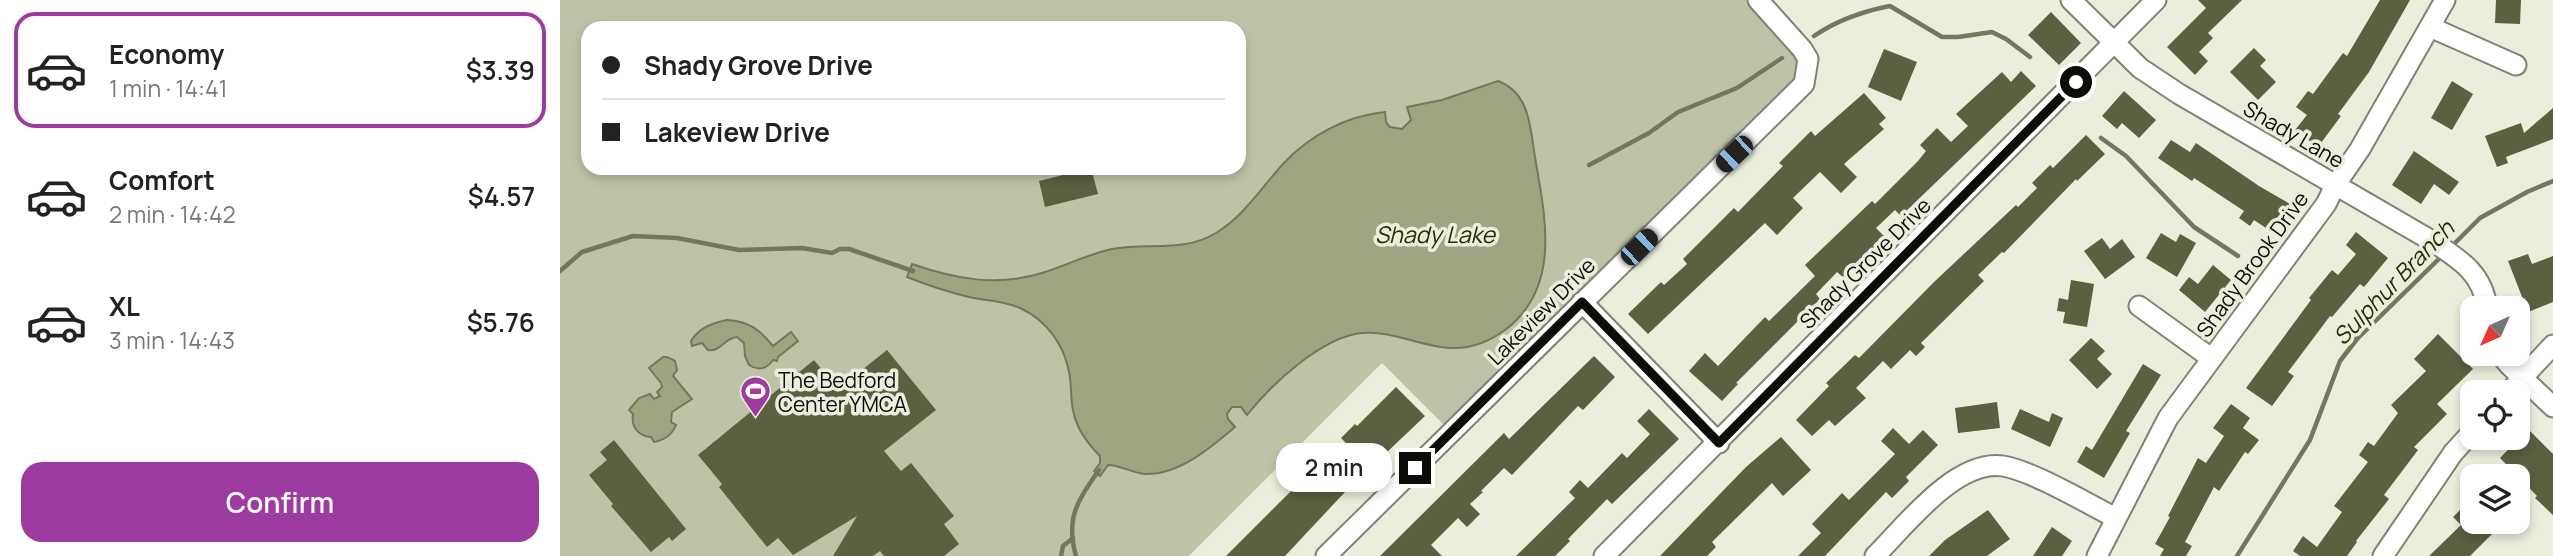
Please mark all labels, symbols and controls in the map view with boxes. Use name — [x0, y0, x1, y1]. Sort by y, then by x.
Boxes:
text: Economy — [109, 36, 224, 72]
icon: car — [25, 39, 88, 102]
text: Shady Grove Drive — [644, 47, 873, 83]
text: $3.39 — [466, 52, 535, 88]
route start — [2060, 66, 2092, 98]
text: 1 min · 14:41 — [109, 72, 227, 104]
street label: Shady Lane — [2239, 94, 2349, 174]
text: Lakeview Drive — [644, 114, 830, 150]
car — [1712, 132, 1757, 176]
text: Comfort — [109, 162, 215, 198]
icon: car — [25, 165, 88, 228]
text: $4.57 — [468, 178, 535, 214]
street label: Shady Brook Drive — [2190, 186, 2314, 342]
street label: Shady Grove Drive — [1793, 191, 1937, 335]
text: 2 min · 14:42 — [109, 198, 236, 230]
water label: Sulphur Branch — [2325, 212, 2462, 351]
water label: Shady Lake — [1375, 218, 1497, 250]
car — [1617, 225, 1662, 269]
street label: Lakeview Drive — [1481, 251, 1601, 371]
text: XL — [109, 288, 140, 324]
icon: car — [25, 291, 88, 354]
north arrow — [2460, 296, 2530, 366]
map controls — [2460, 296, 2530, 534]
text: $5.76 — [467, 304, 535, 340]
text: 3 min · 14:43 — [109, 324, 235, 356]
place label: The Bedford Center YMCA — [778, 366, 907, 418]
sports icon: The Bedford Center YMCA — [738, 375, 772, 419]
button: locate — [2460, 380, 2530, 450]
callout: 2 min — [1275, 444, 1390, 492]
text: 2 min — [1305, 451, 1363, 483]
route end — [1399, 452, 1431, 484]
button: Confirm — [21, 462, 539, 542]
button: layers — [2460, 464, 2530, 534]

